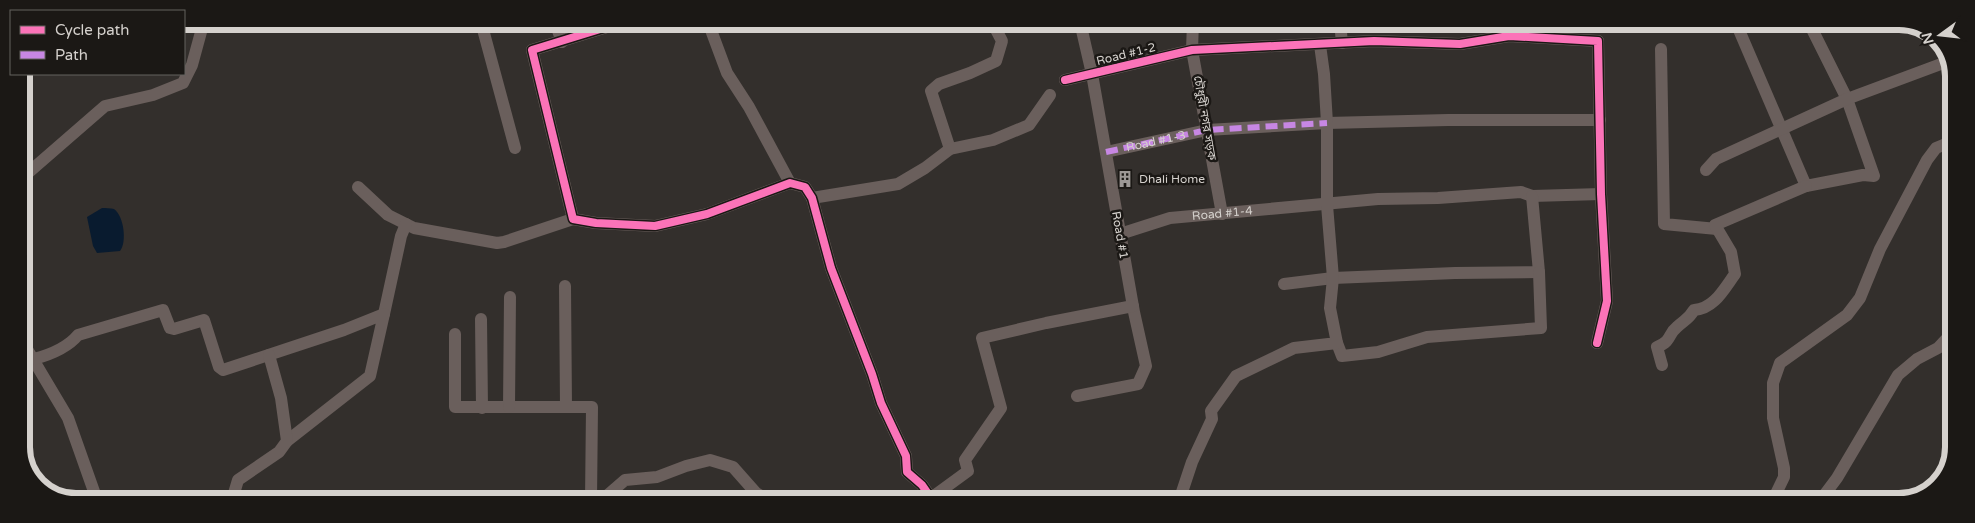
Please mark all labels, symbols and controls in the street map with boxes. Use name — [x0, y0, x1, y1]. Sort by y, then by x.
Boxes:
legend — [10, 10, 185, 75]
north arrow — [1915, 10, 1965, 60]
text: Cycle path — [55, 21, 129, 39]
text: N — [1918, 31, 1938, 46]
street label: Road #1-2 — [1095, 40, 1157, 68]
text: Path — [55, 46, 88, 64]
street label: চৌধুরী নগর সড়ক — [1190, 74, 1220, 162]
street label: Road #1-3 — [1125, 128, 1187, 154]
building icon: Dhali Home — [1115, 169, 1135, 189]
place label: Dhali Home — [1139, 172, 1205, 186]
street label: Road #1-4 — [1191, 203, 1254, 223]
street label: Road #1 — [1109, 210, 1131, 260]

